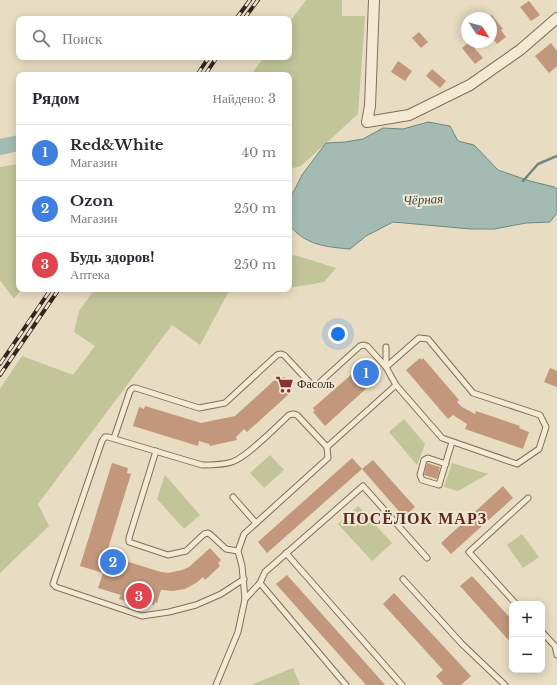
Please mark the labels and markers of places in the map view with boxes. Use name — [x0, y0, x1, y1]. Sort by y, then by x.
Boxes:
pin: 1 — [353, 358, 379, 388]
supermarket icon: Фасоль — [274, 374, 294, 394]
place label: Фасоль — [297, 376, 335, 391]
pin: 2 — [100, 547, 126, 577]
pin: 3 — [126, 581, 152, 611]

